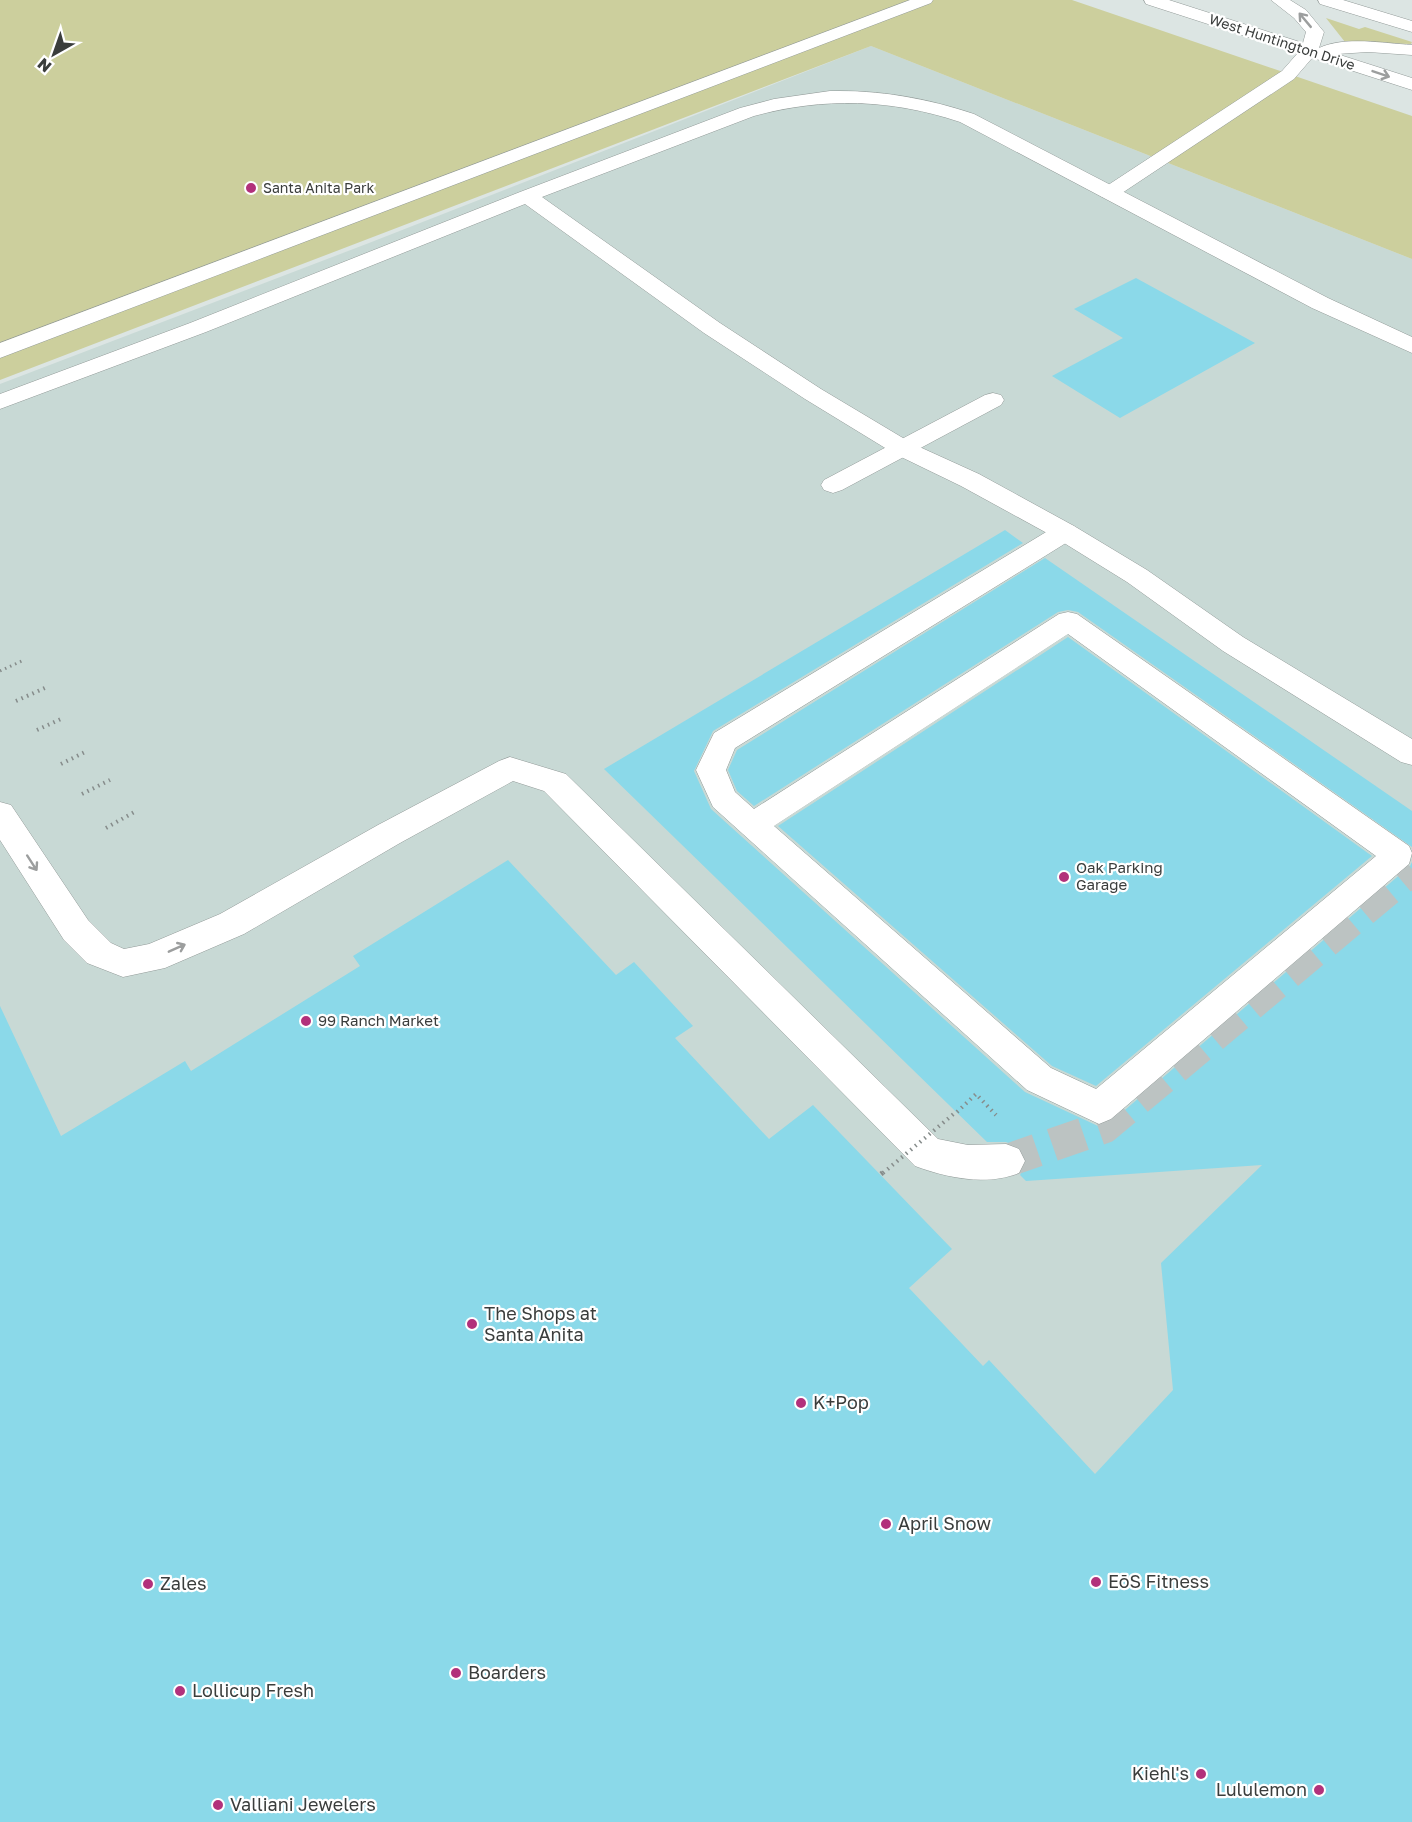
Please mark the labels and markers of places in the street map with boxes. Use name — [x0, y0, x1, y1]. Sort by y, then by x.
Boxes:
place label: Santa Anita Park — [263, 179, 375, 196]
marker: Santa Anita Park — [244, 181, 258, 195]
place label: Oak Parking Garage — [1076, 858, 1163, 893]
marker: Oak Parking Garage — [1057, 870, 1071, 884]
place label: 99 Ranch Market — [318, 1011, 439, 1029]
marker: 99 Ranch Market — [299, 1014, 313, 1028]
place label: The Shops at Santa Anita — [484, 1302, 597, 1345]
marker: The Shops at Santa Anita — [465, 1317, 479, 1331]
place label: K+Pop — [813, 1391, 869, 1413]
marker: K+Pop — [794, 1396, 808, 1410]
place label: April Snow — [898, 1512, 991, 1534]
marker: April Snow — [879, 1517, 893, 1531]
place label: EōS Fitness — [1108, 1570, 1209, 1592]
place label: Zales — [160, 1572, 207, 1594]
marker: EōS Fitness — [1089, 1575, 1103, 1589]
marker: Zales — [141, 1577, 155, 1591]
place label: Boarders — [468, 1661, 546, 1683]
marker: Boarders — [449, 1666, 463, 1680]
place label: Lollicup Fresh — [192, 1679, 314, 1701]
marker: Lollicup Fresh — [173, 1684, 187, 1698]
place label: Kiehl's — [1132, 1762, 1189, 1784]
marker: Kiehl's — [1194, 1767, 1208, 1781]
place label: Lululemon — [1216, 1778, 1307, 1800]
marker: Lululemon — [1312, 1783, 1326, 1797]
place label: Valliani Jewelers — [230, 1793, 376, 1815]
marker: Valliani Jewelers — [211, 1798, 225, 1812]

